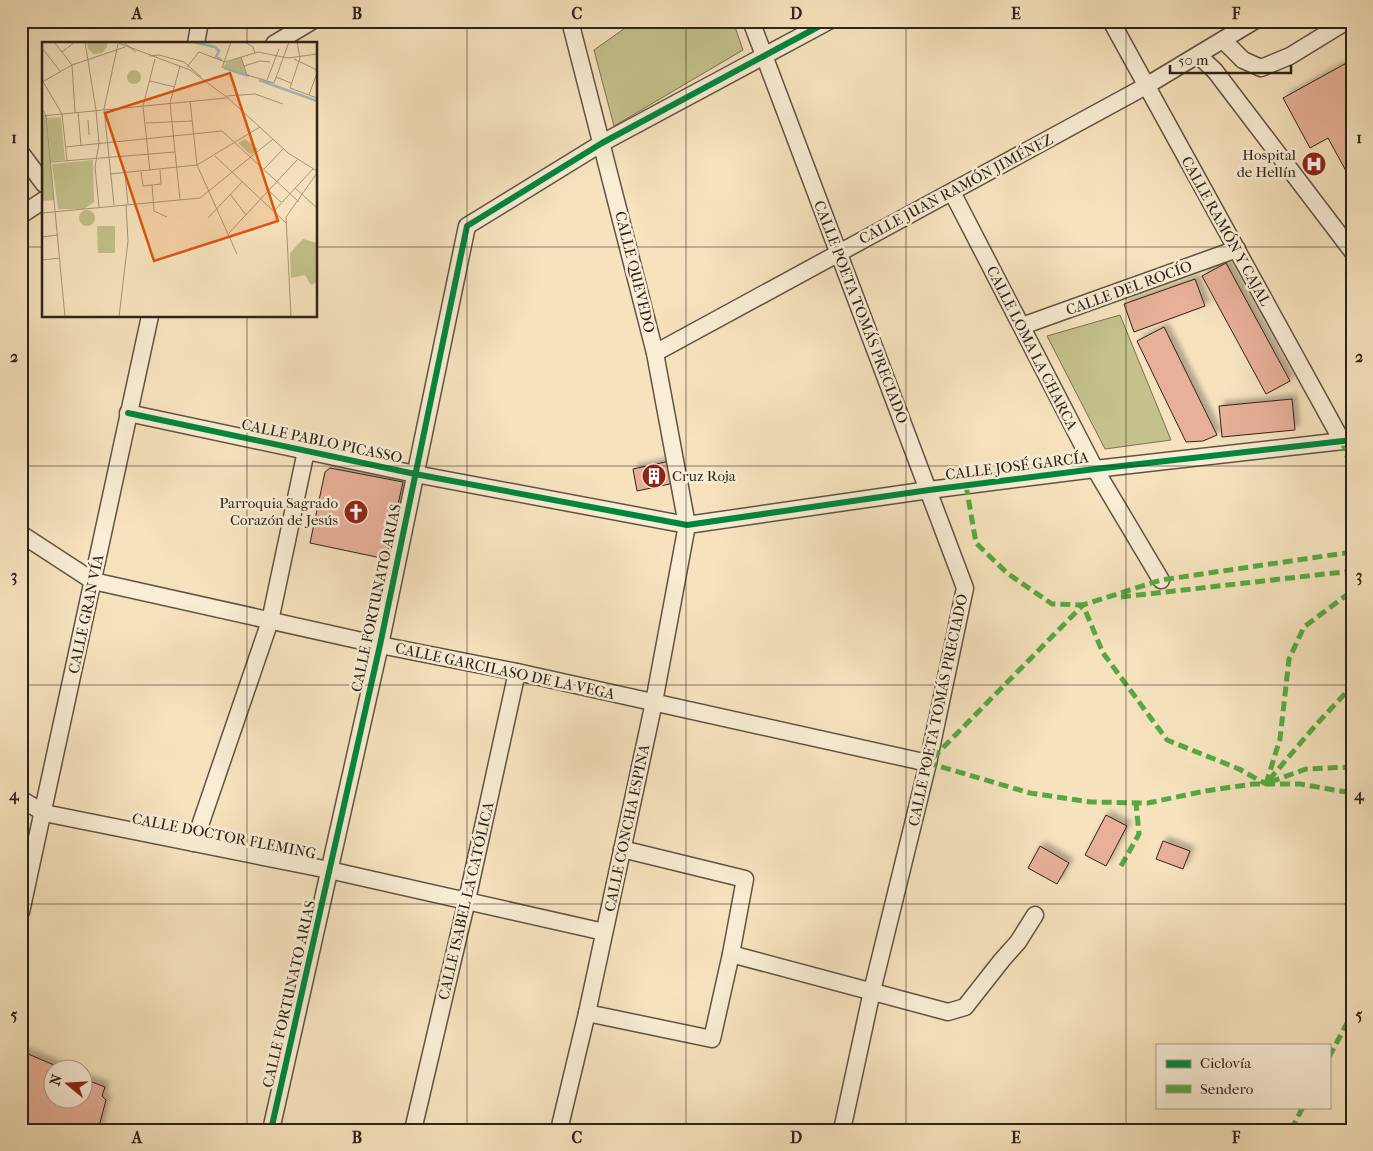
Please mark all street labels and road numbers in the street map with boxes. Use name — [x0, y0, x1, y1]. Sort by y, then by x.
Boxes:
street label: CALLE JUAN RAMÓN JIMÉNEZ — [856, 130, 1056, 248]
street label: CALLE RAMÓN Y CAJAL — [1177, 153, 1275, 309]
street label: CALLE POETA TOMÁS PRECIADO — [810, 198, 912, 426]
street label: CALLE QUEVEDO — [611, 209, 659, 335]
street label: CALLE DEL ROCÍO — [1063, 257, 1195, 319]
street label: CALLE LOMA LA CHARCA — [983, 263, 1081, 433]
street label: CALLE PABLO PICASSO — [240, 415, 404, 467]
street label: CALLE JOSÉ GARCÍA — [944, 448, 1090, 484]
street label: CALLE FORTUNATO ARIAS — [347, 502, 405, 694]
street label: CALLE GRAN VÍA — [65, 552, 107, 675]
street label: CALLE POETA TOMÁS PRECIADO — [905, 592, 971, 828]
street label: CALLE GARCILASO DE LA VEGA — [394, 639, 617, 703]
street label: CALLE CONCHA ESPINA — [600, 742, 654, 913]
street label: CALLE ISABEL LA CATÓLICA — [434, 800, 498, 1002]
street label: CALLE DOCTOR FLEMING — [130, 809, 318, 863]
street label: CALLE FORTUNATO ARIAS — [259, 898, 319, 1089]

